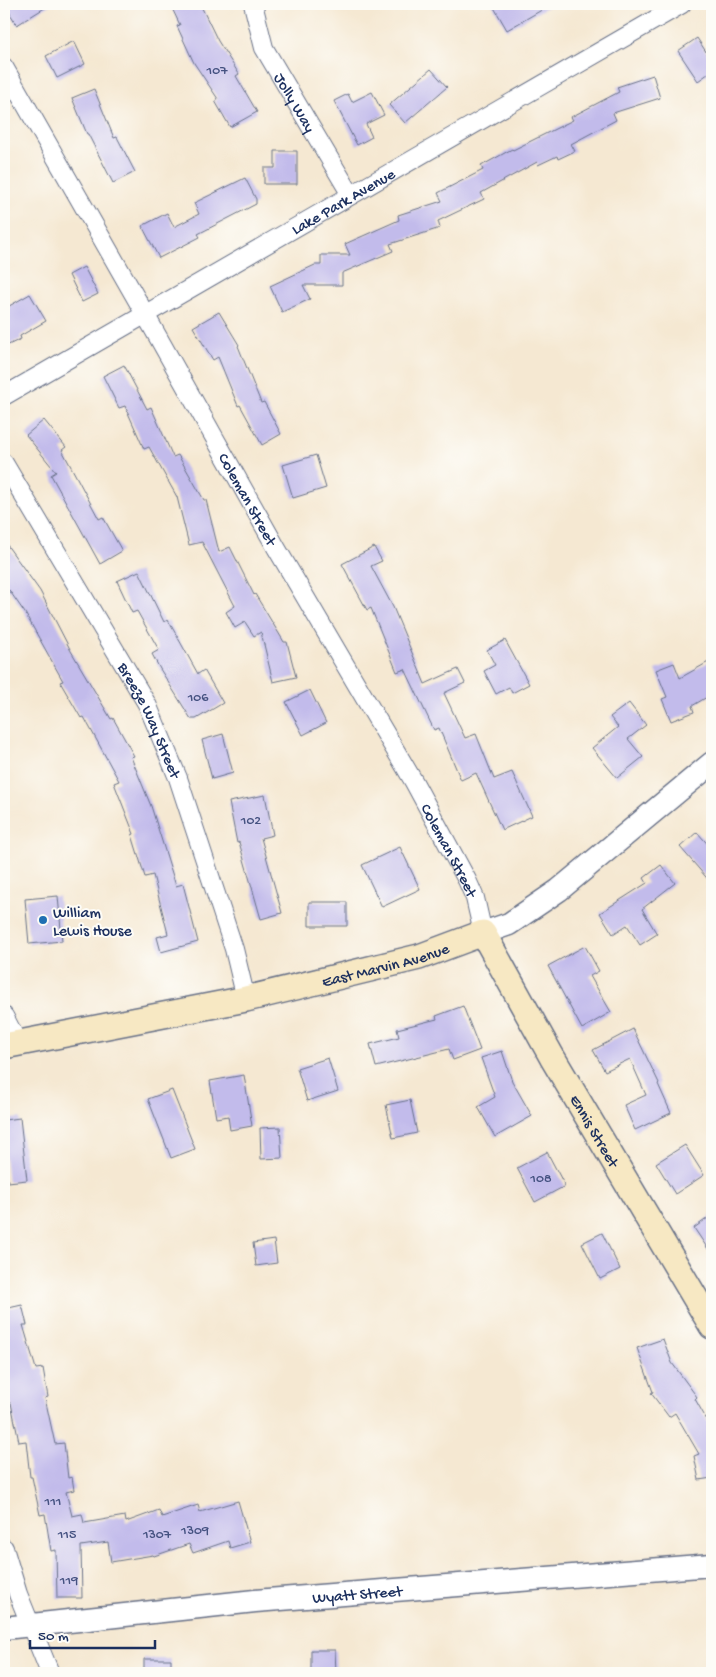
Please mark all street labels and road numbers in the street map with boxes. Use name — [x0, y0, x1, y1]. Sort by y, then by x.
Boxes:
street label: Jolly Way — [268, 70, 318, 137]
street label: Lake Park Avenue — [289, 166, 400, 241]
street label: Coleman Street — [212, 451, 280, 551]
street label: Breeze Way Street — [111, 659, 184, 783]
street label: Coleman Street — [415, 801, 480, 902]
street label: East Marvin Avenue — [320, 940, 453, 993]
street label: Ennis Street — [564, 1092, 622, 1173]
street label: Wyatt Street — [312, 1583, 405, 1609]

